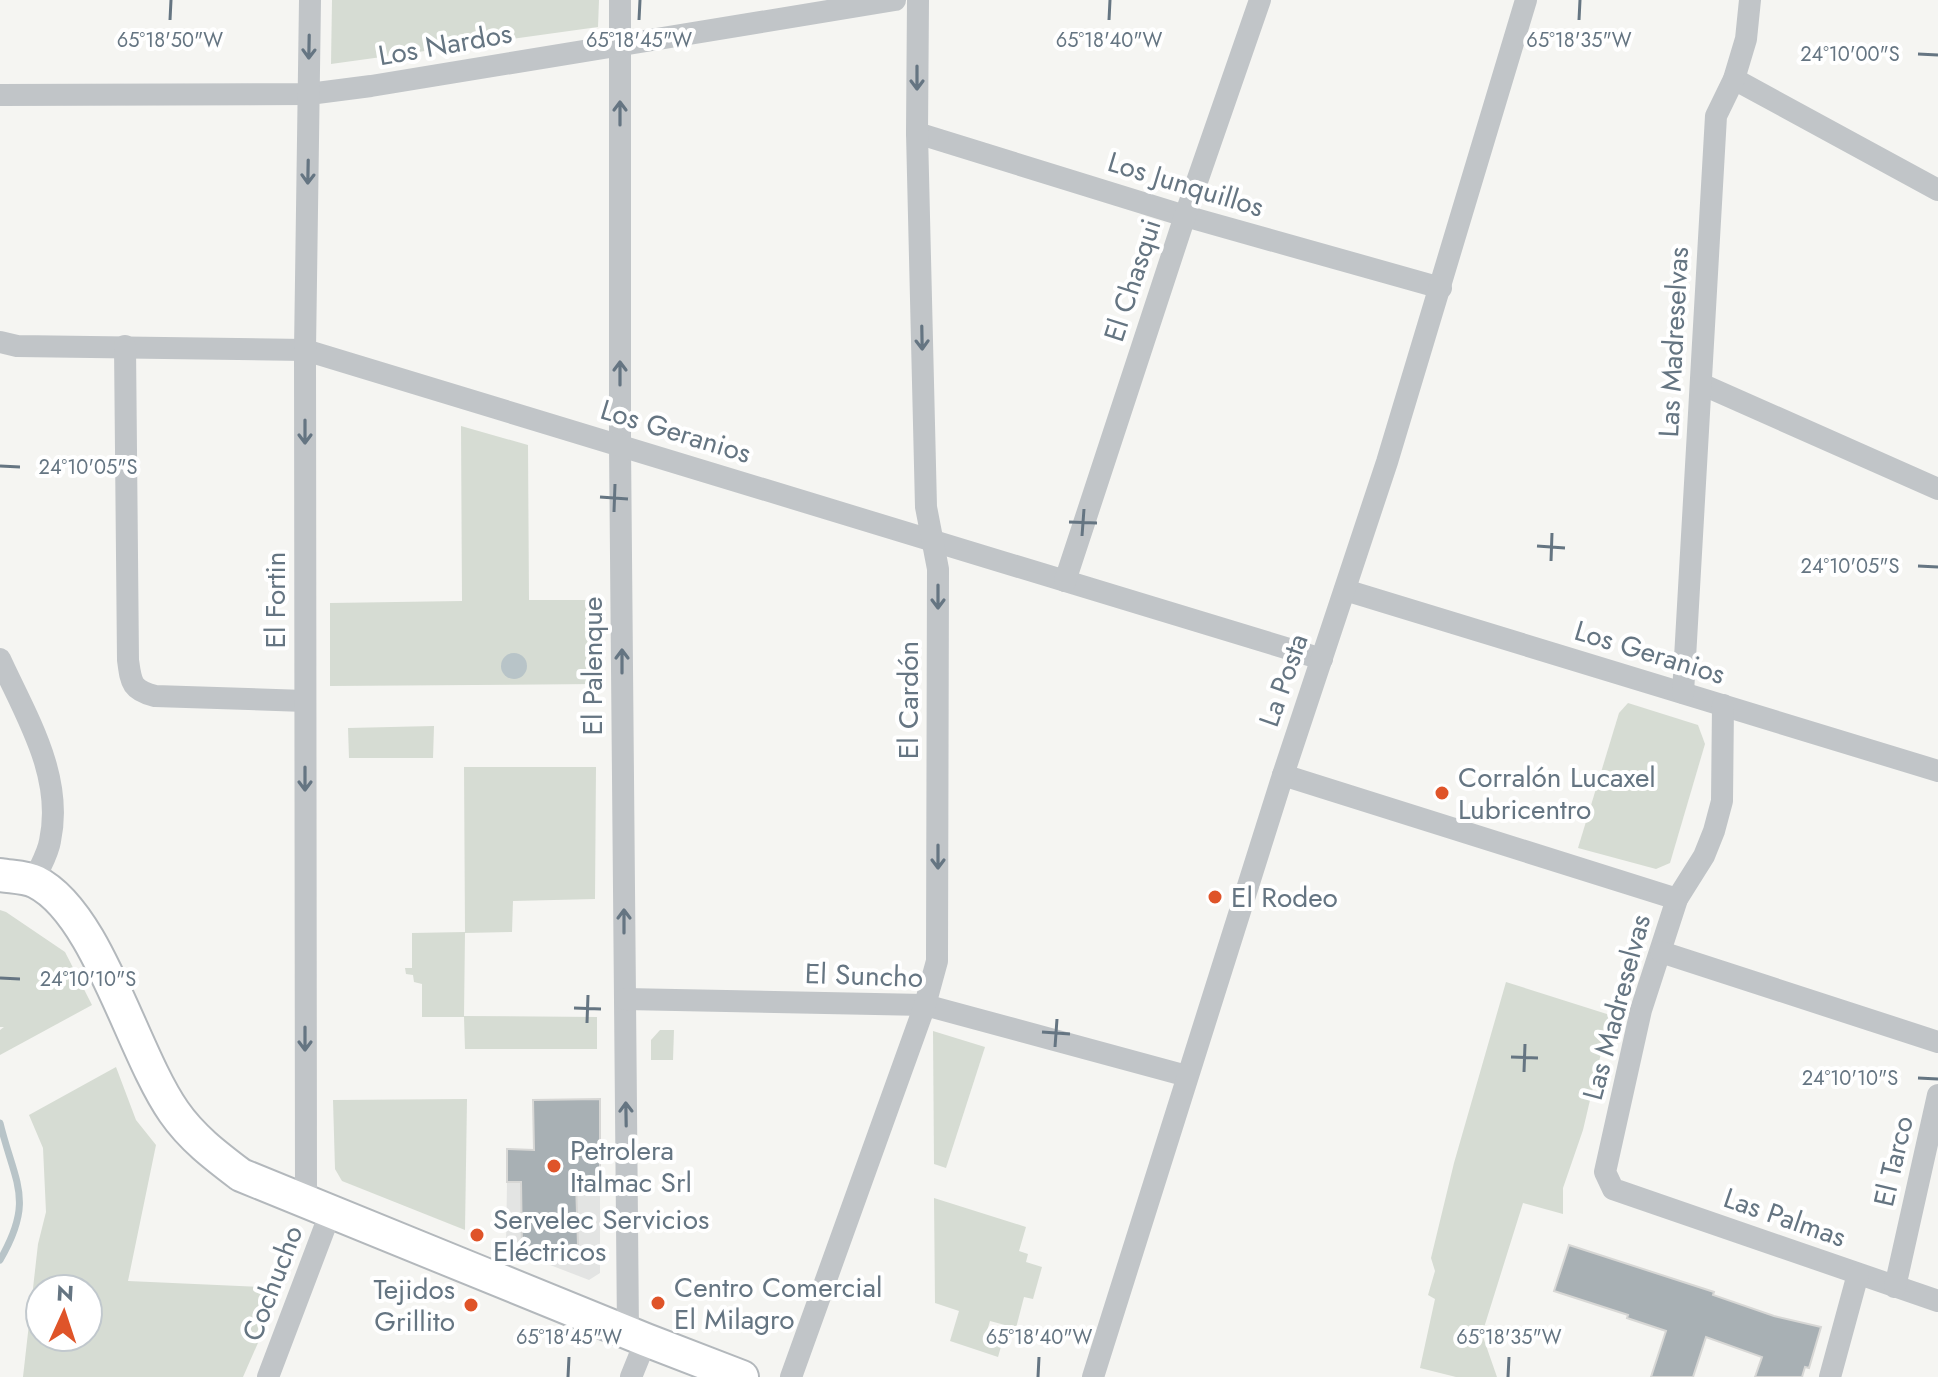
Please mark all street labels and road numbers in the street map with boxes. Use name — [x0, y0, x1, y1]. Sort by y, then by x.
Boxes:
street label: Los Nardos — [375, 13, 515, 76]
street label: Los Junquillos — [1103, 141, 1269, 228]
street label: El Chasqui — [1093, 214, 1172, 347]
street label: Las Madreselvas — [1648, 246, 1699, 438]
street label: Los Geranios — [596, 389, 756, 474]
street label: El Fortin — [255, 552, 296, 649]
street label: El Palenque — [572, 597, 613, 735]
street label: Los Geranios — [1570, 610, 1730, 695]
street label: La Posta — [1249, 628, 1318, 732]
street label: El Cardón — [888, 641, 929, 759]
street label: Las Madreselvas — [1572, 910, 1661, 1105]
street label: El Suncho — [804, 953, 924, 998]
street label: El Tarco — [1863, 1112, 1924, 1210]
street label: Las Palmas — [1718, 1177, 1851, 1257]
street label: Cochucho — [232, 1220, 313, 1347]

